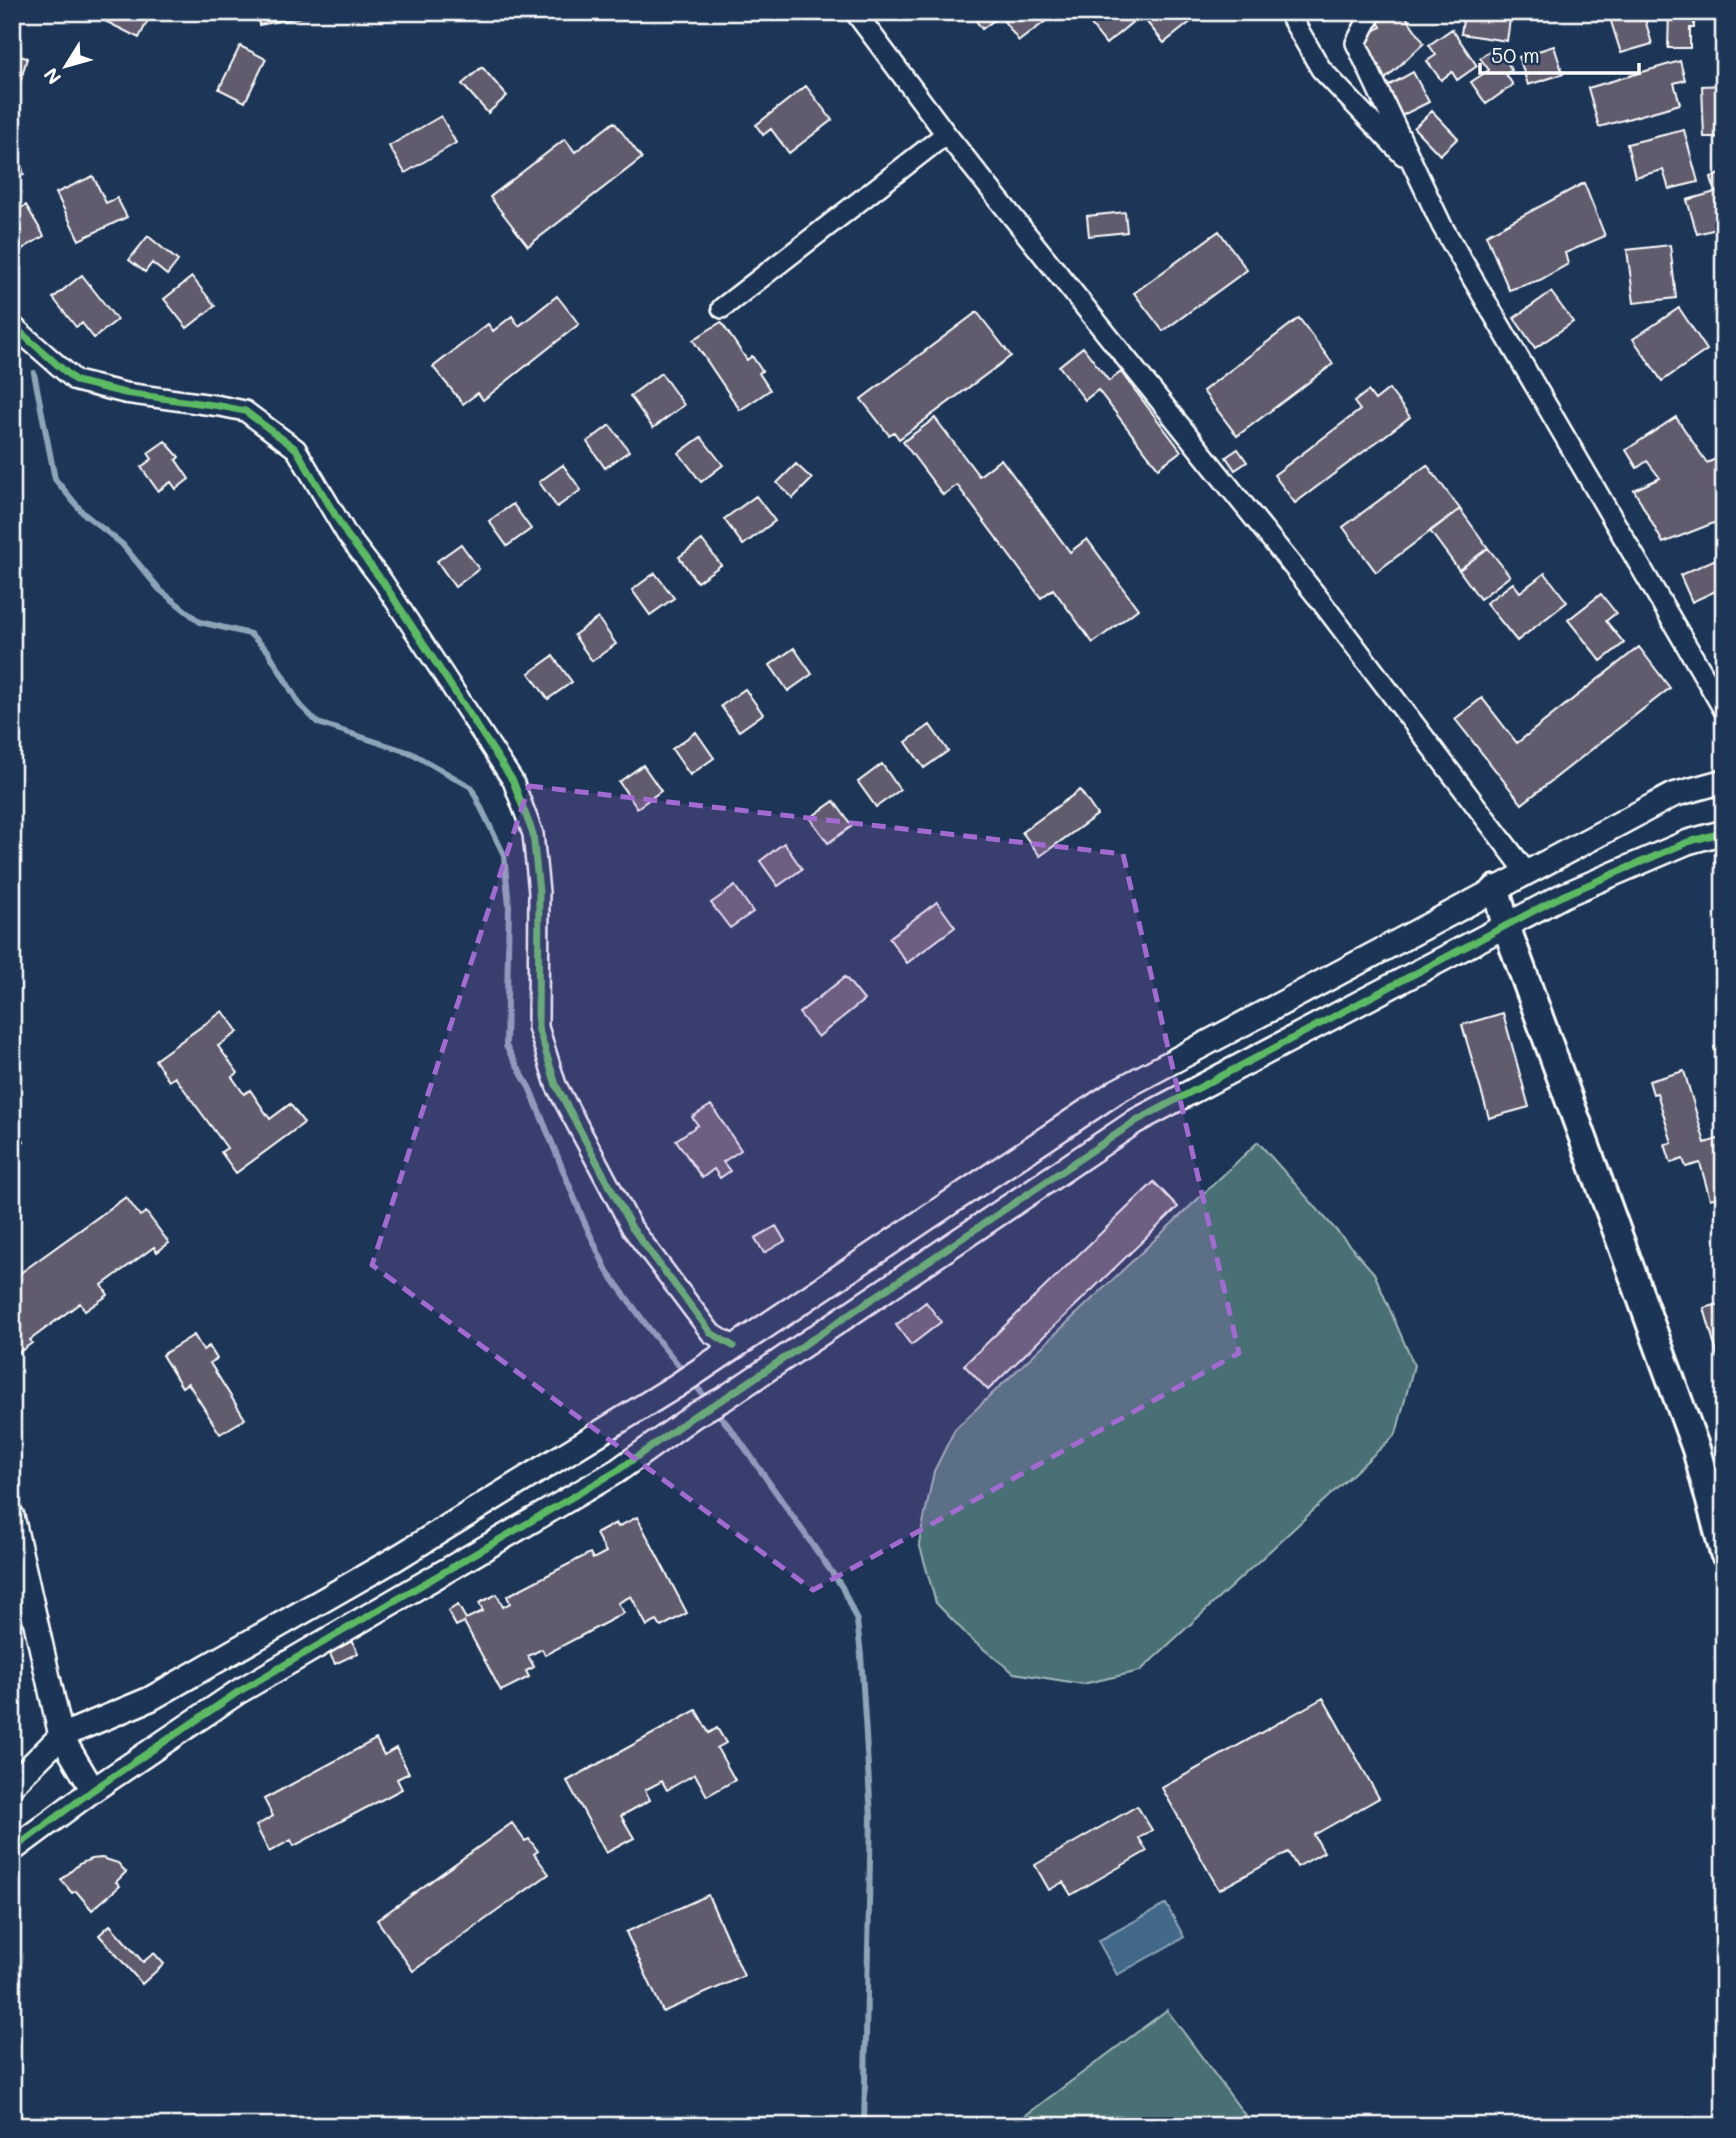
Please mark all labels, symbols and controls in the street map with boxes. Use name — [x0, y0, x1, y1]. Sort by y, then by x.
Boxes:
north arrow — [32, 32, 102, 102]
scale bar — [1480, 32, 1640, 76]
text: 50 m — [1491, 41, 1540, 68]
text: N — [38, 63, 66, 90]

